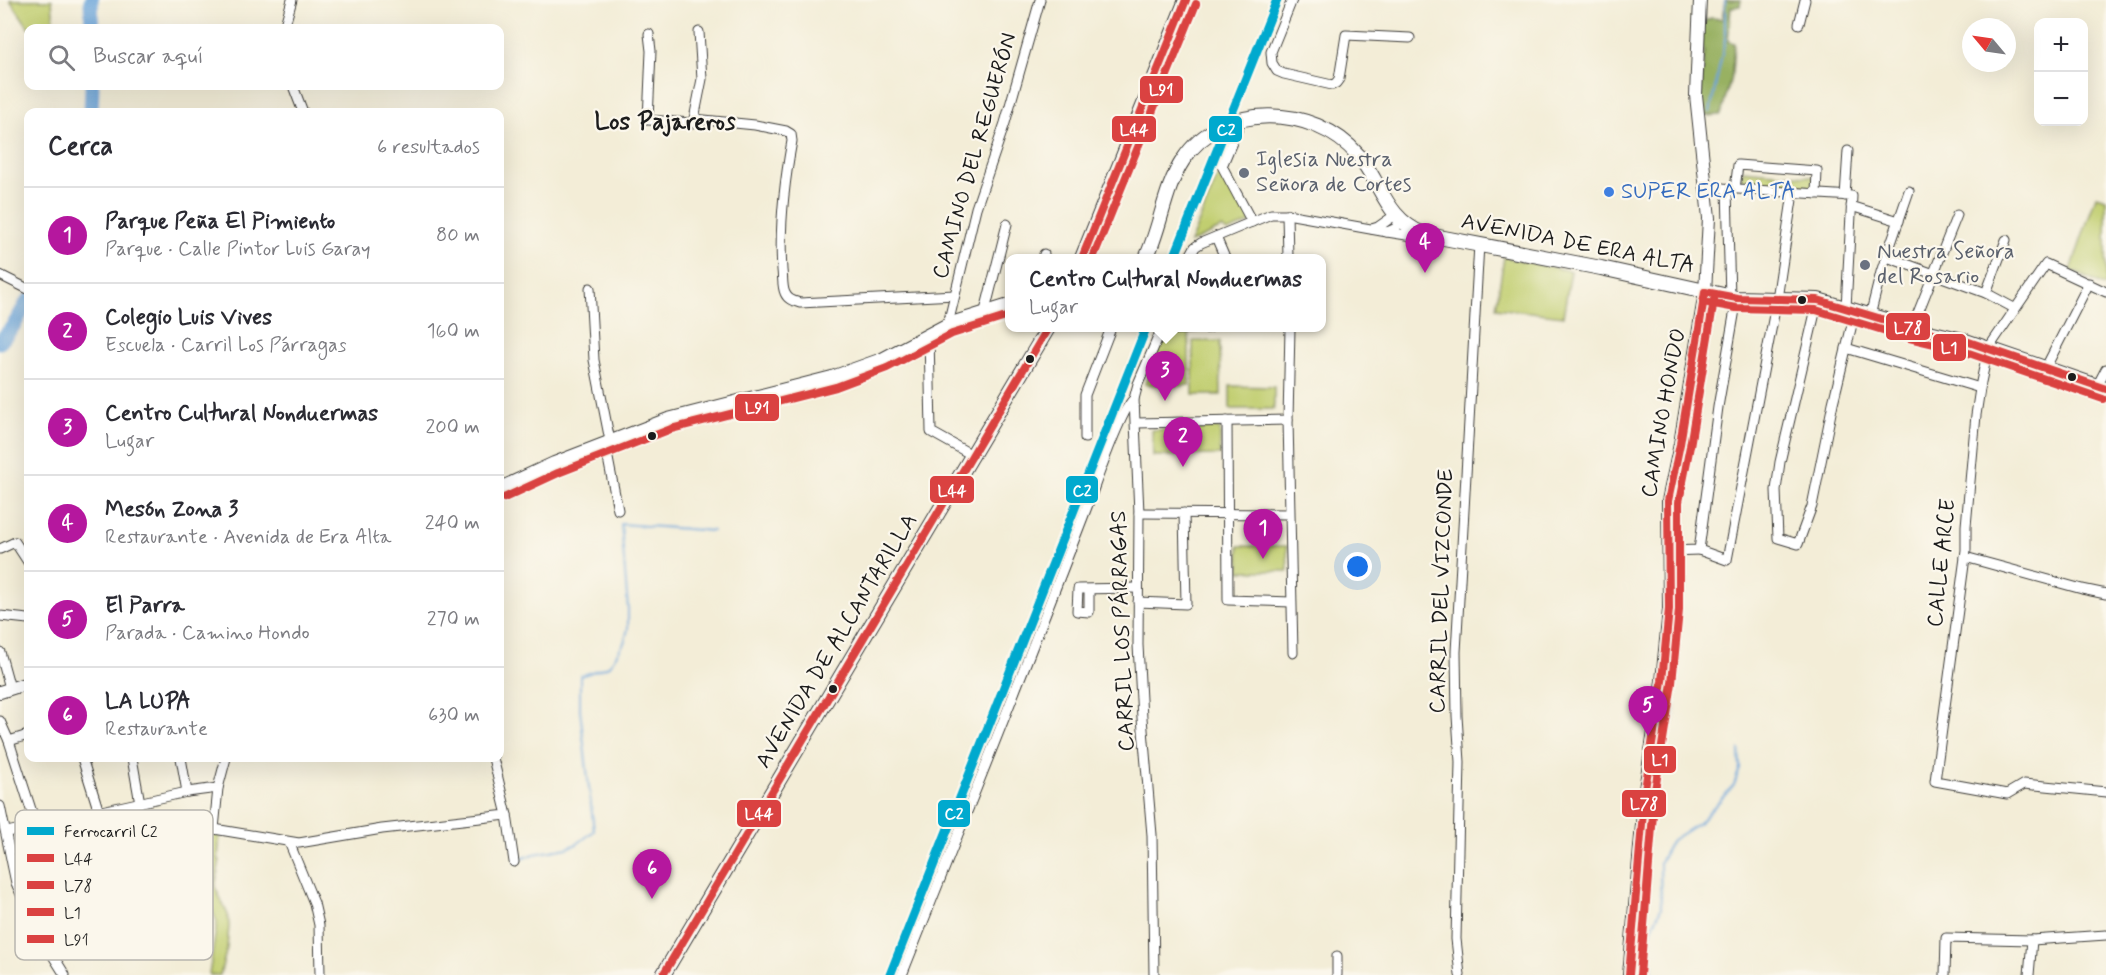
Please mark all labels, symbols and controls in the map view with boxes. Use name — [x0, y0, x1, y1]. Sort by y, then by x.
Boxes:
north arrow — [1962, 18, 2016, 72]
map controls — [2034, 18, 2088, 126]
button: + — [2034, 18, 2088, 72]
search box — [24, 24, 504, 90]
street label: CAMINO DEL REGUERÓN — [926, 30, 1024, 282]
icon: search — [45, 41, 78, 74]
text: Buscar aquí — [93, 43, 204, 71]
button: − — [2034, 72, 2088, 126]
line badge: L91 — [1139, 75, 1184, 104]
text: L91 — [1149, 80, 1173, 101]
district label: Los Pajareros — [594, 107, 736, 138]
line badge: L44 — [1111, 115, 1157, 143]
line badge: C2 — [1208, 115, 1243, 143]
text: L44 — [1120, 120, 1149, 141]
text: C2 — [1216, 120, 1236, 141]
text: Cerca — [48, 130, 113, 164]
text: 6 resultados — [377, 134, 480, 161]
place label: Iglesia Nuestra Señora de Cortes — [1256, 146, 1412, 199]
marker: Iglesia Nuestra Señora de Cortes — [1237, 166, 1251, 180]
place label: SUPER ERA ALTA — [1621, 178, 1796, 206]
marker: SUPER ERA ALTA — [1602, 185, 1616, 199]
text: Parque Peña El Pimiento — [105, 208, 335, 236]
street label: AVENIDA DE ERA ALTA — [1459, 208, 1697, 280]
text: 1 — [63, 222, 72, 249]
text: 80 m — [436, 222, 480, 249]
pin: 4 — [1406, 224, 1444, 273]
text: Parque · Calle Pintor Luis Garay — [105, 236, 370, 263]
place label: Nuestra Señora del Rosario — [1877, 238, 2015, 291]
popup — [1005, 254, 1326, 332]
marker: Nuestra Señora del Rosario — [1858, 258, 1872, 272]
text: Centro Cultural Nonduermas — [1029, 266, 1302, 294]
text: Lugar — [1029, 294, 1078, 321]
unlabelled marker — [1796, 294, 1808, 306]
text: Colegio Luis Vives — [105, 304, 272, 332]
line badge: L78 — [1885, 312, 1931, 341]
text: 2 — [63, 318, 72, 345]
text: 160 m — [427, 318, 480, 345]
text: L78 — [1894, 318, 1922, 339]
street label: CAMINO HONDO — [1635, 326, 1693, 500]
text: Escuela · Carril Los Párragas — [105, 332, 347, 359]
line badge: L1 — [1932, 333, 1967, 362]
text: L1 — [1940, 338, 1958, 359]
pin: 3 — [1146, 352, 1184, 401]
unlabelled marker — [1024, 353, 1036, 365]
unlabelled marker — [2066, 371, 2078, 383]
line badge: L91 — [734, 393, 780, 422]
text: L91 — [745, 398, 769, 419]
text: Centro Cultural Nonduermas — [105, 400, 378, 428]
text: 3 — [63, 414, 72, 441]
text: 200 m — [425, 414, 480, 441]
pin: 2 — [1164, 418, 1202, 467]
text: Lugar — [105, 428, 154, 455]
unlabelled marker — [646, 430, 658, 442]
street label: CARRIL DEL VIZCONDE — [1424, 468, 1460, 714]
line badge: L44 — [929, 475, 975, 504]
line badge: C2 — [1065, 475, 1099, 504]
text: L44 — [938, 481, 967, 502]
text: C2 — [1072, 481, 1092, 502]
text: Mesón Zona 3 — [105, 496, 238, 524]
street label: CALLE ARCE — [1921, 497, 1963, 629]
street label: AVENIDA DE ALCANTARILLA — [750, 508, 924, 774]
text: 4 — [62, 510, 73, 537]
text: 240 m — [425, 510, 480, 537]
street label: CARRIL LOS PÁRRAGAS — [1104, 510, 1141, 752]
pin: 1 — [1244, 510, 1282, 559]
text: Restaurante · Avenida de Era Alta — [105, 524, 392, 551]
your location — [1343, 552, 1372, 581]
text: El Parra — [105, 592, 185, 620]
text: 5 — [62, 606, 74, 633]
text: 270 m — [427, 606, 480, 633]
text: Parada · Camino Hondo — [105, 620, 310, 647]
unlabelled marker — [827, 683, 839, 695]
pin: 5 — [1628, 686, 1668, 736]
text: LA LUPA — [105, 688, 191, 716]
text: 6 — [62, 702, 73, 729]
text: 630 m — [428, 702, 480, 729]
text: Restaurante — [105, 716, 208, 743]
line badge: L1 — [1643, 745, 1677, 774]
text: L1 — [1651, 750, 1669, 771]
line badge: L78 — [1621, 789, 1667, 818]
text: L78 — [1630, 794, 1658, 815]
line badge: L44 — [736, 799, 782, 828]
line badge: C2 — [937, 799, 971, 828]
text: L44 — [745, 804, 774, 825]
text: C2 — [944, 804, 964, 825]
legend — [15, 810, 213, 960]
text: Ferrocarril C2 — [64, 822, 158, 843]
text: L44 — [64, 849, 93, 870]
pin: 6 — [632, 850, 672, 899]
text: L78 — [64, 876, 92, 897]
text: L1 — [64, 903, 81, 924]
text: L91 — [64, 930, 89, 951]

